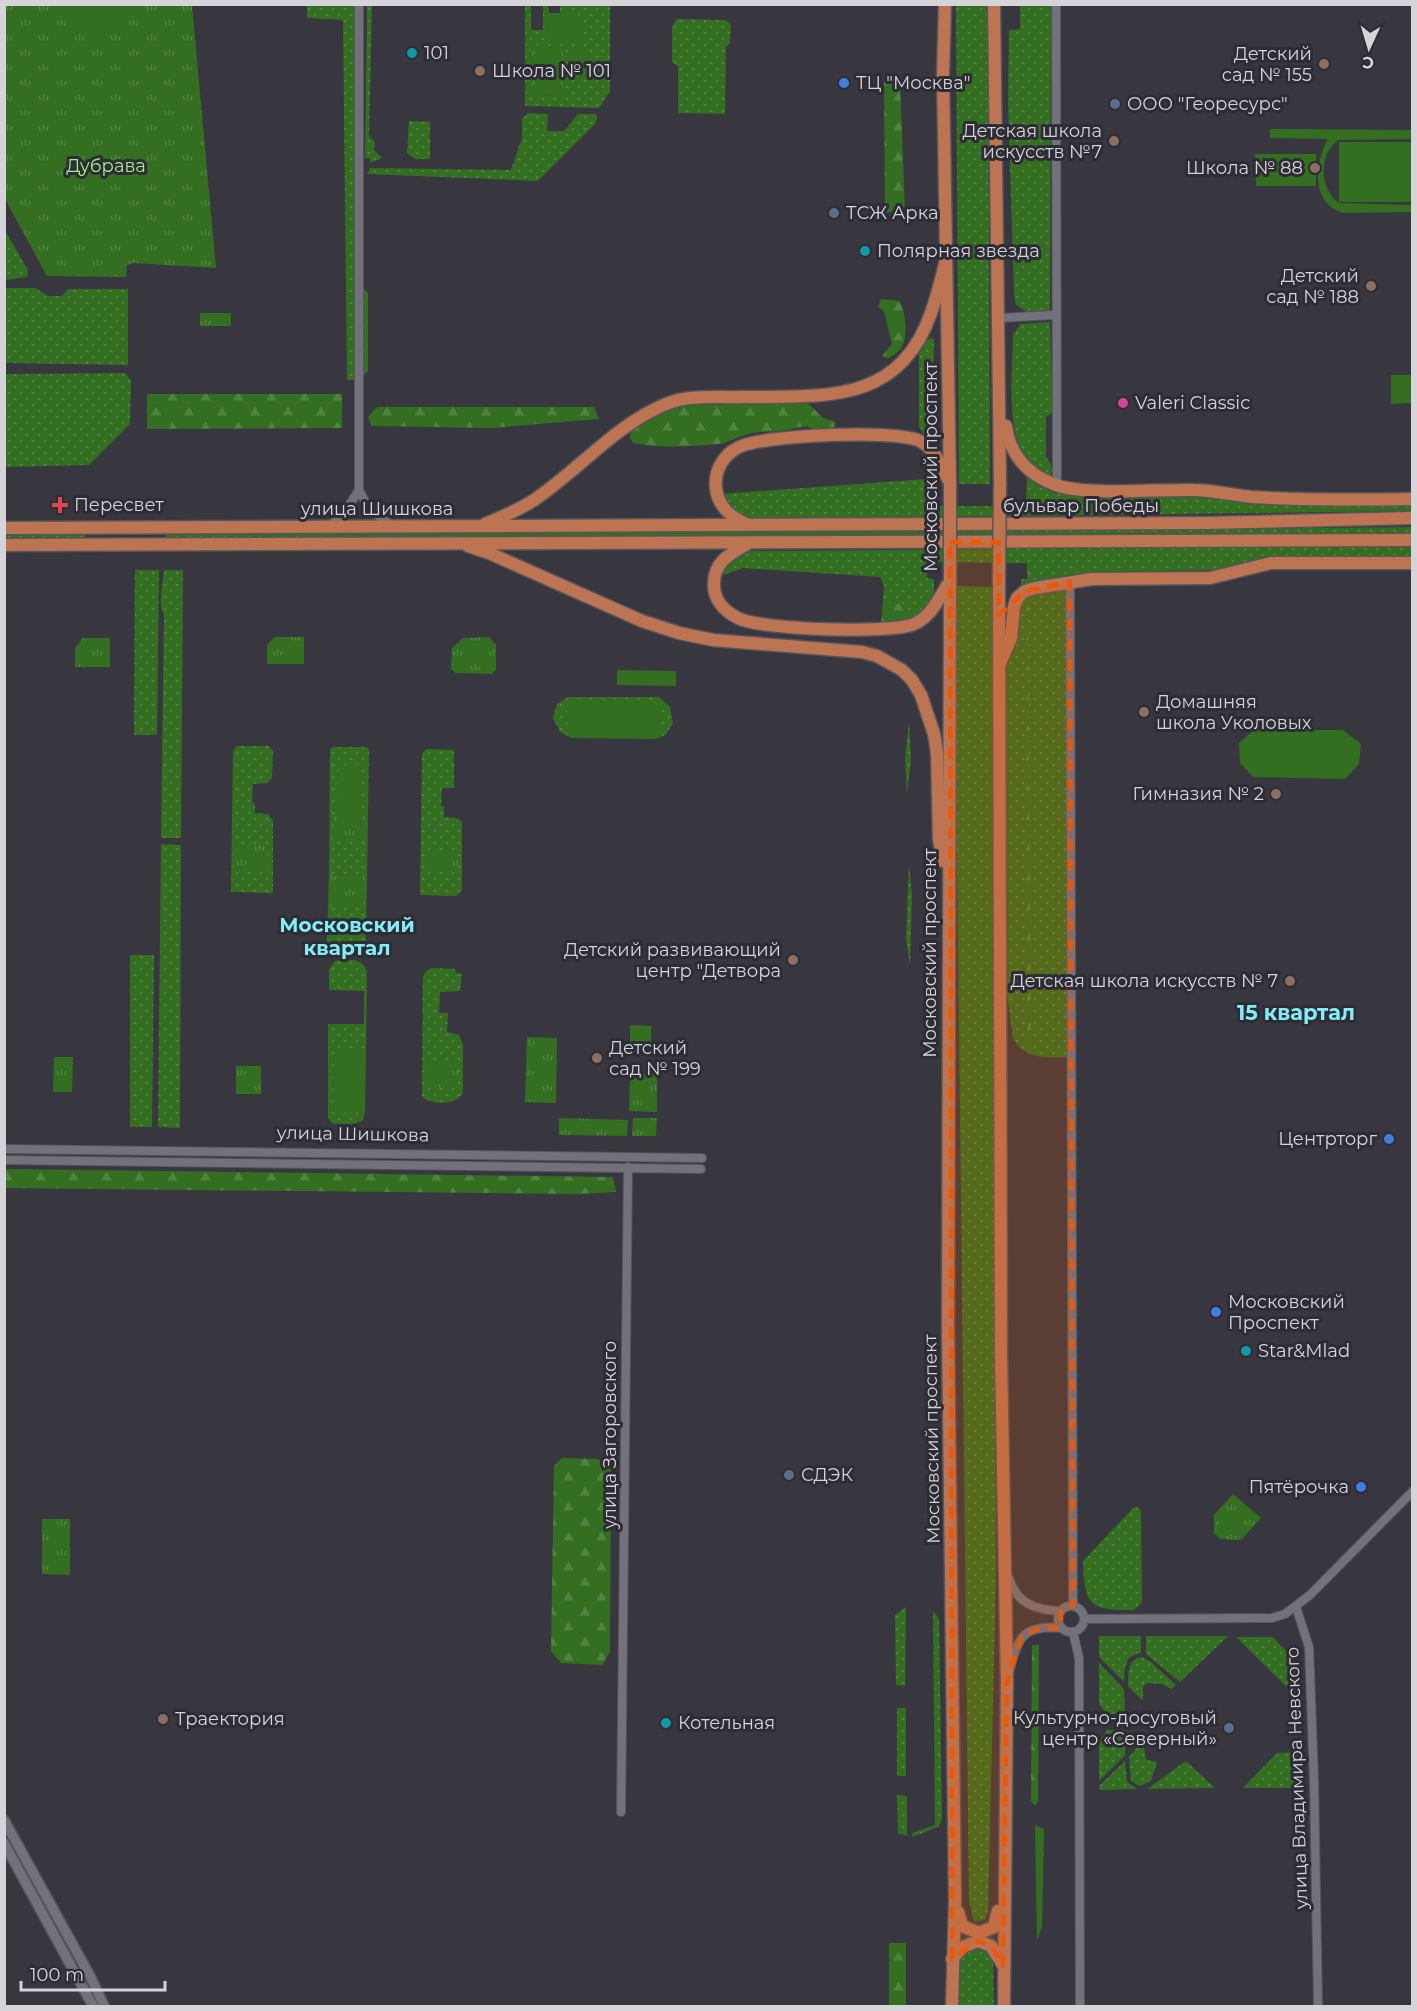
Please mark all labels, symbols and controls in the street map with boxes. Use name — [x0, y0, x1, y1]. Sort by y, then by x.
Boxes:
north arrow — [1339, 18, 1399, 78]
place label: 101 — [424, 42, 449, 64]
place label: Детский сад № 155 — [1222, 43, 1312, 86]
marker: 101 — [405, 46, 419, 60]
text: С — [1361, 53, 1374, 72]
marker: Детский сад № 155 — [1317, 57, 1331, 71]
place label: Школа № 101 — [492, 60, 611, 82]
marker: Школа № 101 — [473, 64, 487, 78]
place label: ТЦ "Москва" — [856, 72, 970, 94]
marker: ТЦ "Москва" — [837, 76, 851, 90]
place label: ООО "Георесурс" — [1127, 93, 1288, 115]
marker: ООО "Георесурс" — [1108, 97, 1122, 111]
place label: Детская школа искусств №7 — [963, 120, 1102, 163]
marker: Детская школа искусств №7 — [1107, 134, 1121, 148]
park label: Дубрава — [66, 155, 146, 177]
place label: Школа № 88 — [1186, 157, 1303, 179]
marker: Школа № 88 — [1308, 161, 1322, 175]
place label: ТСЖ Арка — [846, 202, 938, 224]
marker: ТСЖ Арка — [827, 206, 841, 220]
place label: Полярная звезда — [877, 240, 1040, 262]
marker: Полярная звезда — [858, 244, 872, 258]
place label: Детский сад № 188 — [1266, 265, 1359, 308]
marker: Детский сад № 188 — [1364, 279, 1378, 293]
street label: Московский проспект — [920, 362, 942, 572]
place label: Valeri Classic — [1135, 392, 1250, 414]
marker: Valeri Classic — [1116, 396, 1130, 410]
place label: Пересвет — [74, 494, 164, 516]
street label: бульвар Победы — [1003, 495, 1159, 517]
marker: Пересвет — [51, 496, 69, 514]
street label: улица Шишкова — [300, 498, 453, 520]
place label: Домашняя школа Уколовых — [1156, 691, 1312, 734]
marker: Домашняя школа Уколовых — [1137, 705, 1151, 719]
place label: Гимназия № 2 — [1132, 783, 1264, 805]
marker: Гимназия № 2 — [1269, 787, 1283, 801]
street label: Московский проспект — [919, 848, 941, 1058]
district label: Московский квартал — [279, 913, 415, 960]
place label: Детский развивающий центр "Детвора — [564, 939, 781, 982]
marker: Детский развивающий центр "Детвора — [786, 953, 800, 967]
place label: Детская школа искусств № 7 — [1010, 970, 1278, 992]
marker: Детская школа искусств № 7 — [1283, 974, 1297, 988]
district label: 15 квартал — [1237, 1000, 1355, 1025]
place label: Детский сад № 199 — [609, 1037, 701, 1080]
marker: Детский сад № 199 — [590, 1051, 604, 1065]
street label: улица Шишкова — [275, 1122, 430, 1146]
place label: Центрторг — [1278, 1128, 1377, 1150]
marker: Центрторг — [1382, 1132, 1396, 1146]
place label: Московский Проспект — [1228, 1291, 1345, 1334]
marker: Московский Проспект — [1209, 1305, 1223, 1319]
street label: Московский проспект — [919, 1334, 945, 1544]
place label: Star&Mlad — [1258, 1340, 1350, 1362]
street label: улица Загоровского — [599, 1341, 621, 1530]
marker: Star&Mlad — [1239, 1344, 1253, 1358]
place label: СДЭК — [801, 1464, 854, 1486]
marker: СДЭК — [782, 1468, 796, 1482]
place label: Пятёрочка — [1249, 1476, 1349, 1498]
marker: Пятёрочка — [1354, 1480, 1368, 1494]
street label: улица Владимира Невского — [1281, 1646, 1313, 1911]
place label: Культурно-досуговый центр «Северный» — [1013, 1707, 1217, 1750]
place label: Траектория — [175, 1708, 285, 1730]
marker: Траектория — [156, 1712, 170, 1726]
place label: Котельная — [678, 1712, 775, 1734]
marker: Котельная — [659, 1716, 673, 1730]
marker: Культурно-досуговый центр «Северный» — [1222, 1721, 1236, 1735]
scale bar — [21, 1954, 165, 1992]
text: 100 m — [30, 1964, 84, 1986]

